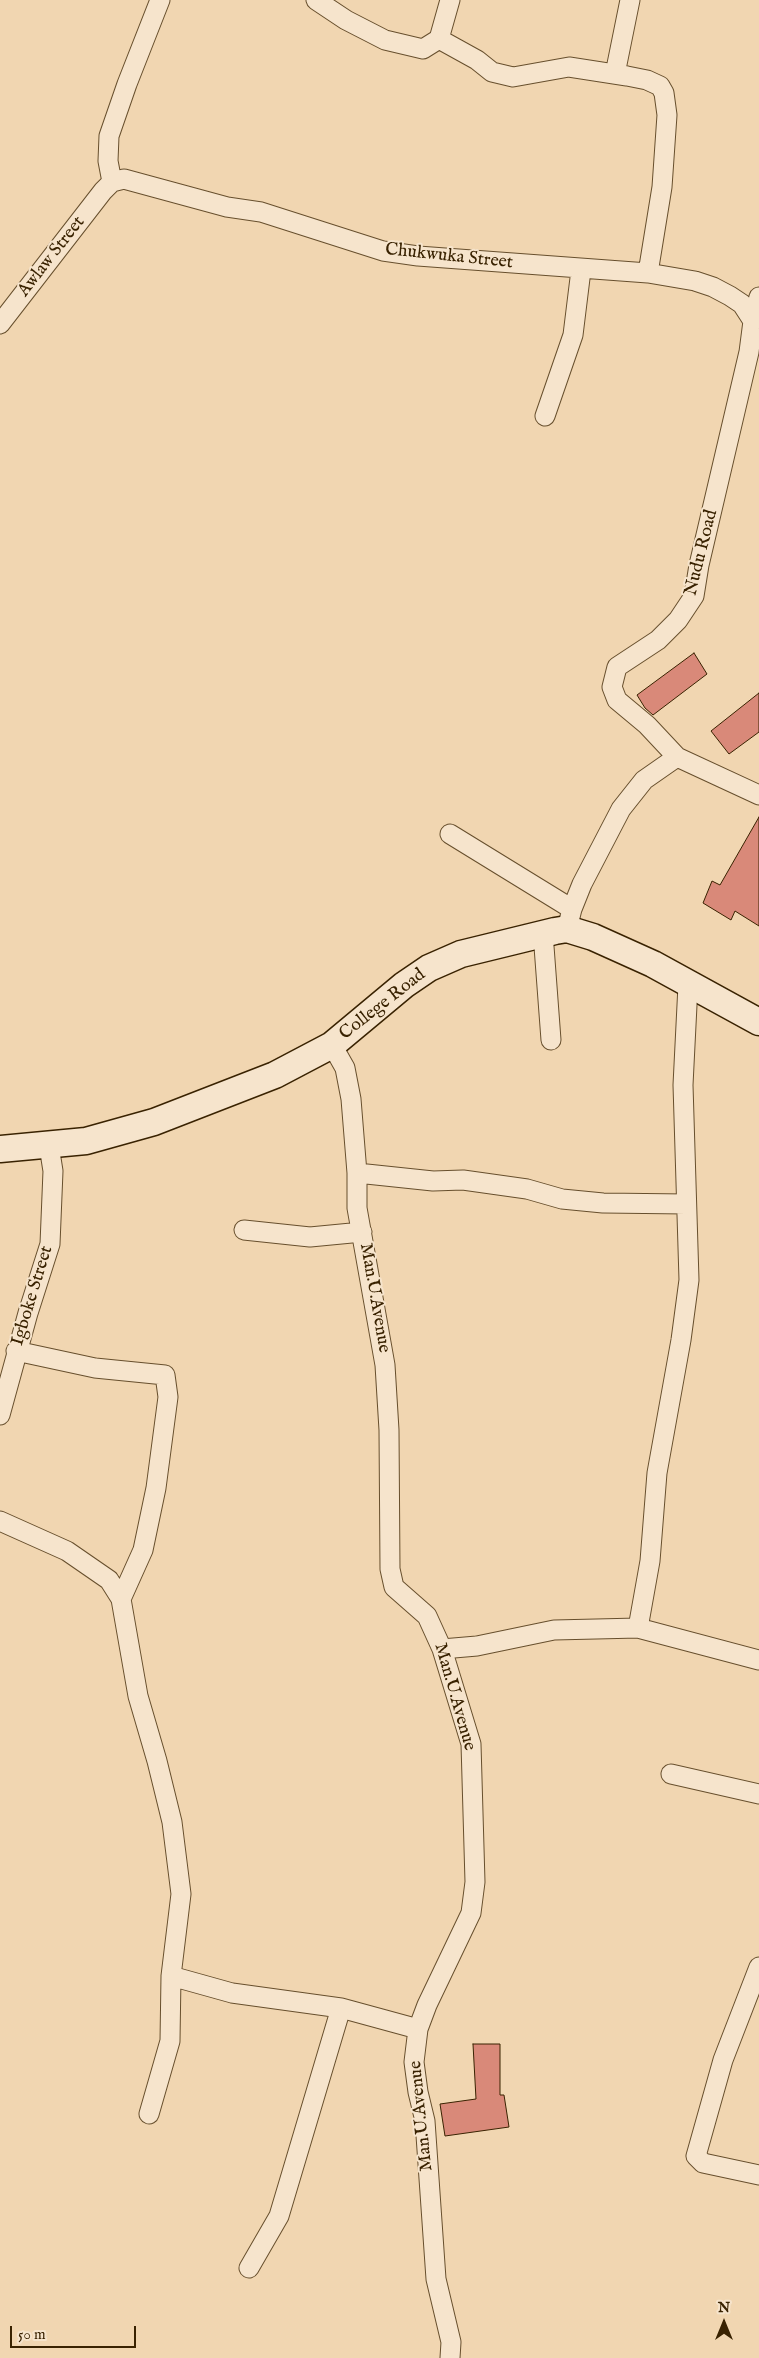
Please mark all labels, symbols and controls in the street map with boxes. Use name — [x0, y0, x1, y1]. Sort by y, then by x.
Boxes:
street label: Awlaw Street — [14, 212, 90, 302]
street label: Chukwuka Street — [384, 240, 514, 274]
street label: Nudu Road — [681, 508, 723, 598]
street label: College Road — [336, 965, 430, 1045]
street label: Man.U.Avenue — [354, 1241, 394, 1355]
street label: Igboke Street — [8, 1244, 58, 1348]
street label: Man.U.Avenue — [428, 1641, 480, 1753]
street label: Man.U.Avenue — [405, 2060, 439, 2172]
north arrow — [699, 2298, 749, 2348]
text: N — [718, 2299, 730, 2317]
scale bar — [12, 2316, 139, 2348]
text: 50 m — [18, 2325, 46, 2344]

